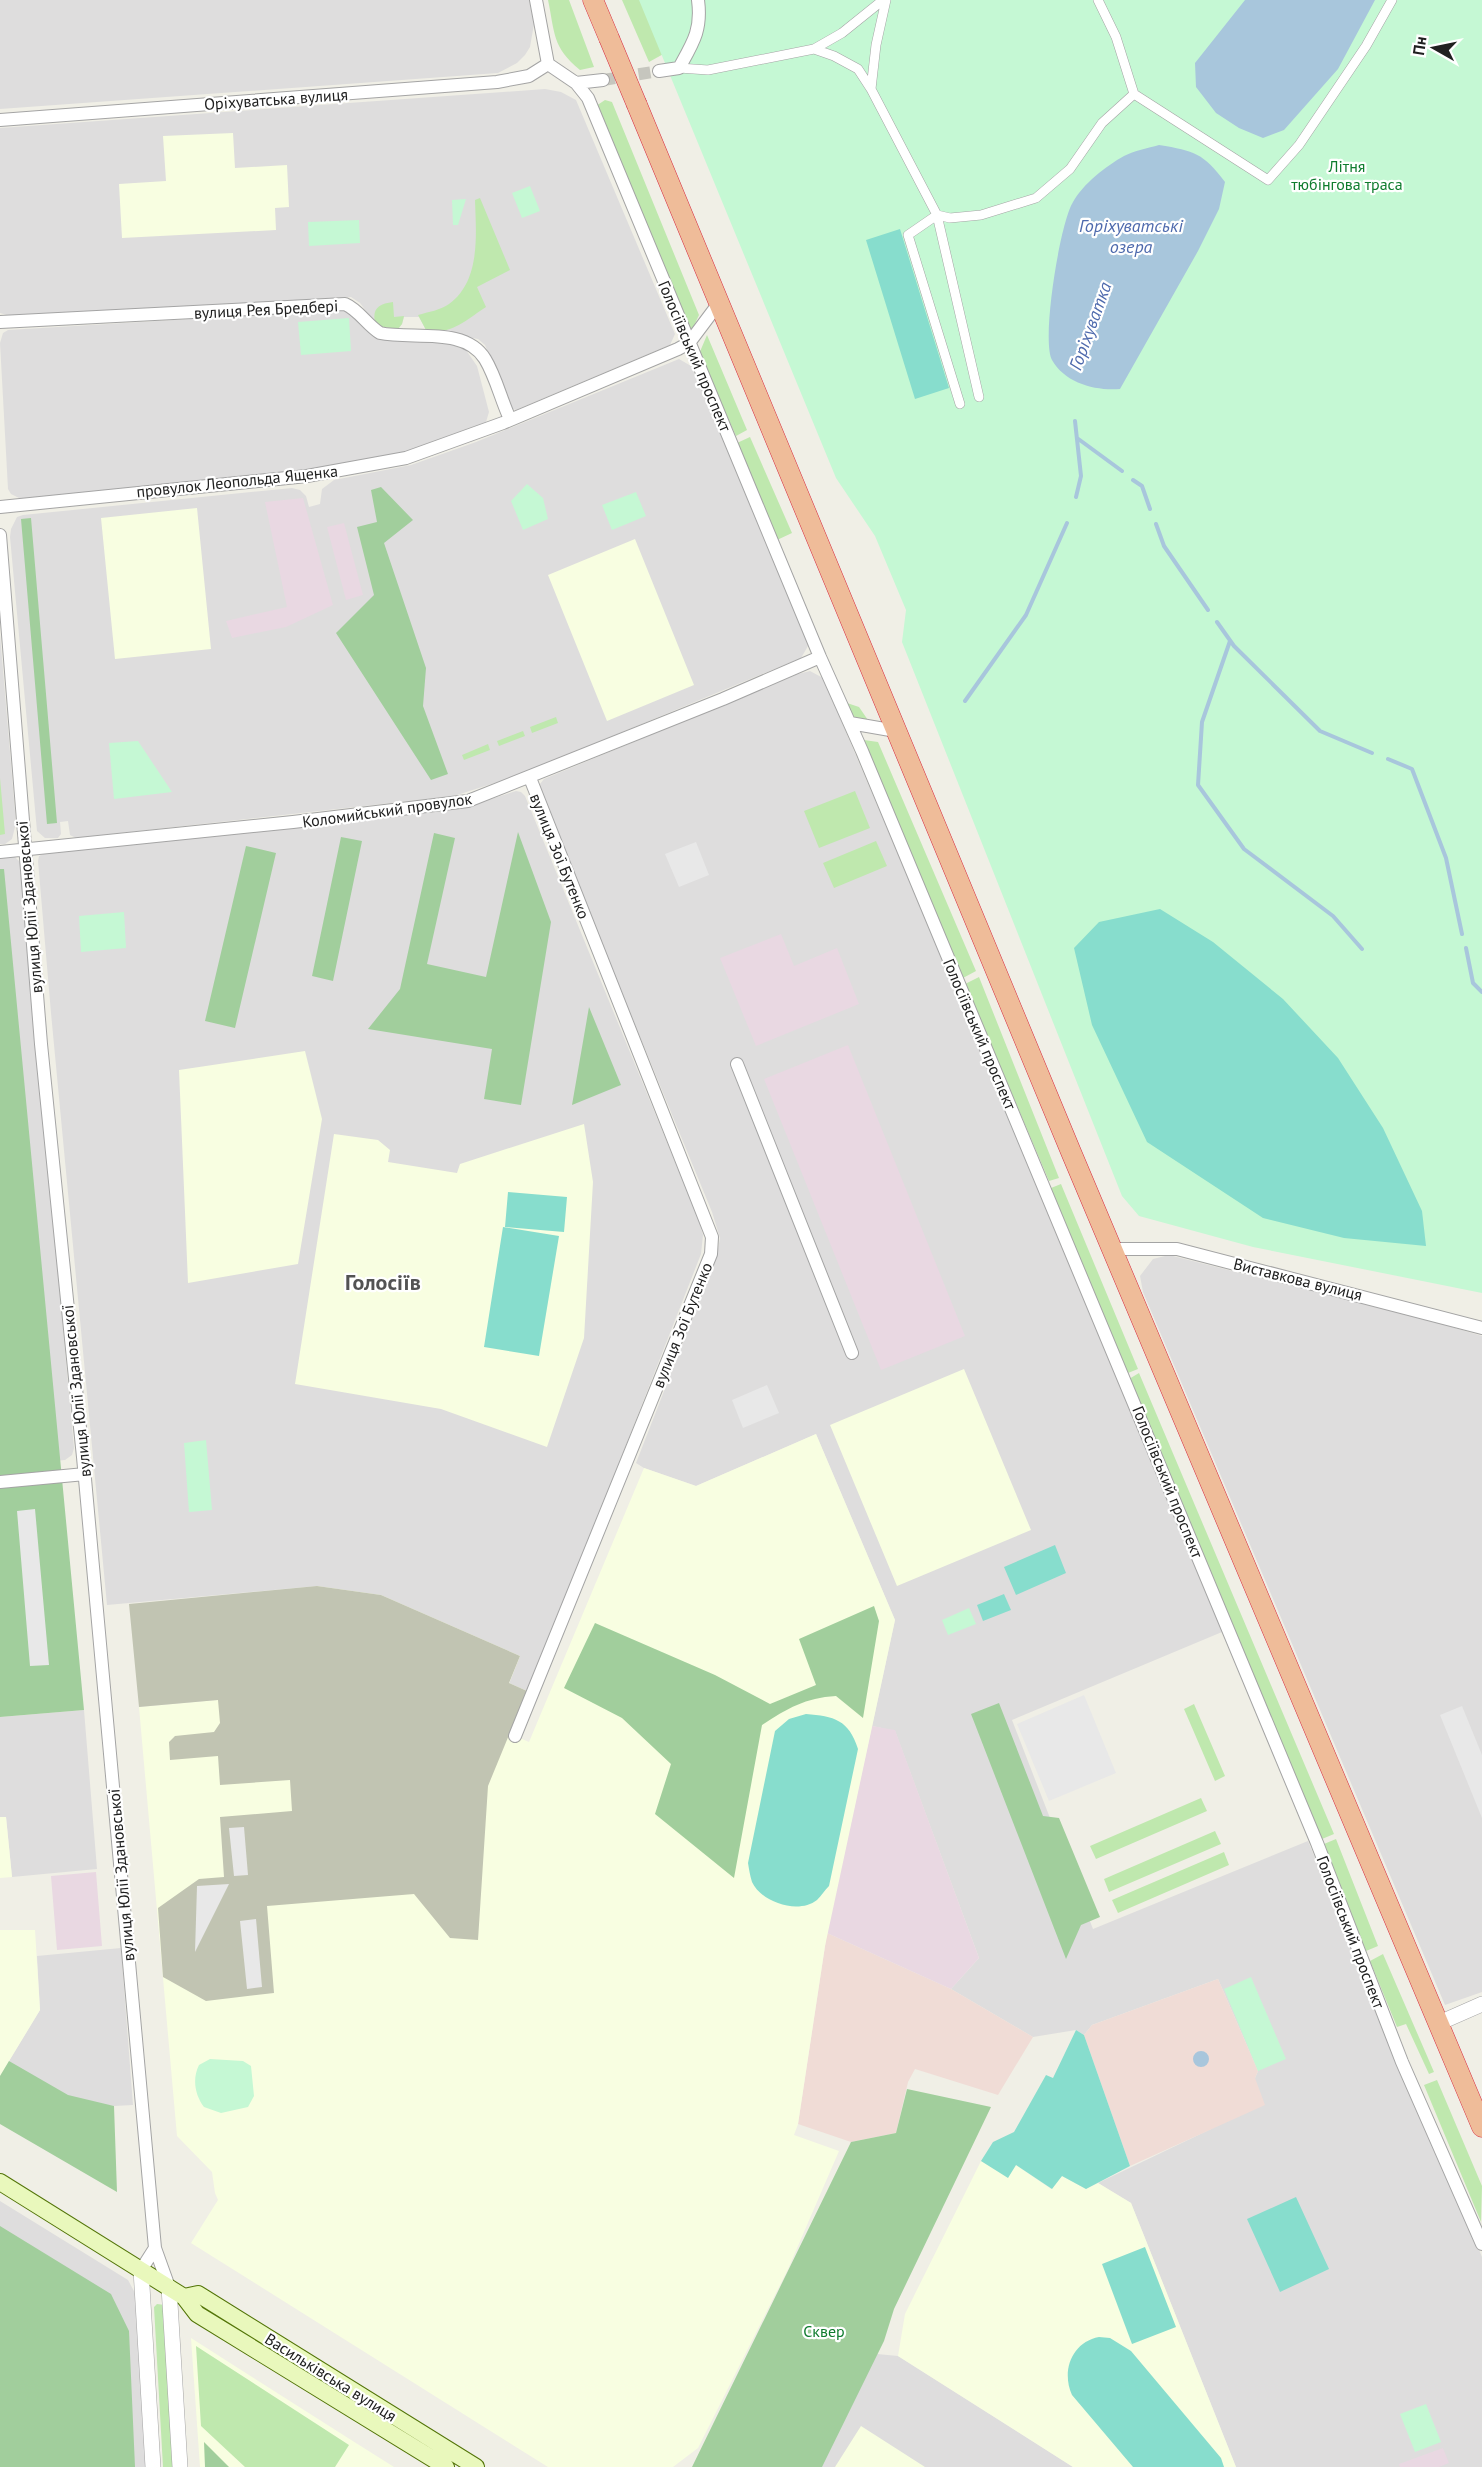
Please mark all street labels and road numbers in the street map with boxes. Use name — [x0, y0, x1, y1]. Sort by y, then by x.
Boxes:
street label: Оріхуватська вулиця — [203, 84, 349, 114]
street label: Голосіївський проспект — [654, 277, 736, 435]
street label: вулиця Рея Бредбері — [193, 295, 339, 323]
street label: провулок Леопольда Ященка — [135, 460, 339, 502]
street label: Коломийський провулок — [301, 788, 473, 832]
street label: вулиця Зої Бутенко — [526, 790, 594, 922]
street label: вулиця Юлії Здановської — [11, 820, 47, 994]
street label: Голосіївський проспект — [939, 955, 1021, 1113]
street label: Виставкова вулиця — [1232, 1253, 1364, 1305]
street label: вулиця Зої Бутенко — [648, 1259, 716, 1391]
street label: вулиця Юлії Здановської — [57, 1304, 95, 1478]
street label: Голосіївський проспект — [1128, 1403, 1208, 1561]
street label: вулиця Юлії Здановської — [103, 1788, 139, 1962]
street label: Голосіївський проспект — [1313, 1853, 1390, 2012]
street label: Васильківська вулиця — [261, 2328, 401, 2426]

